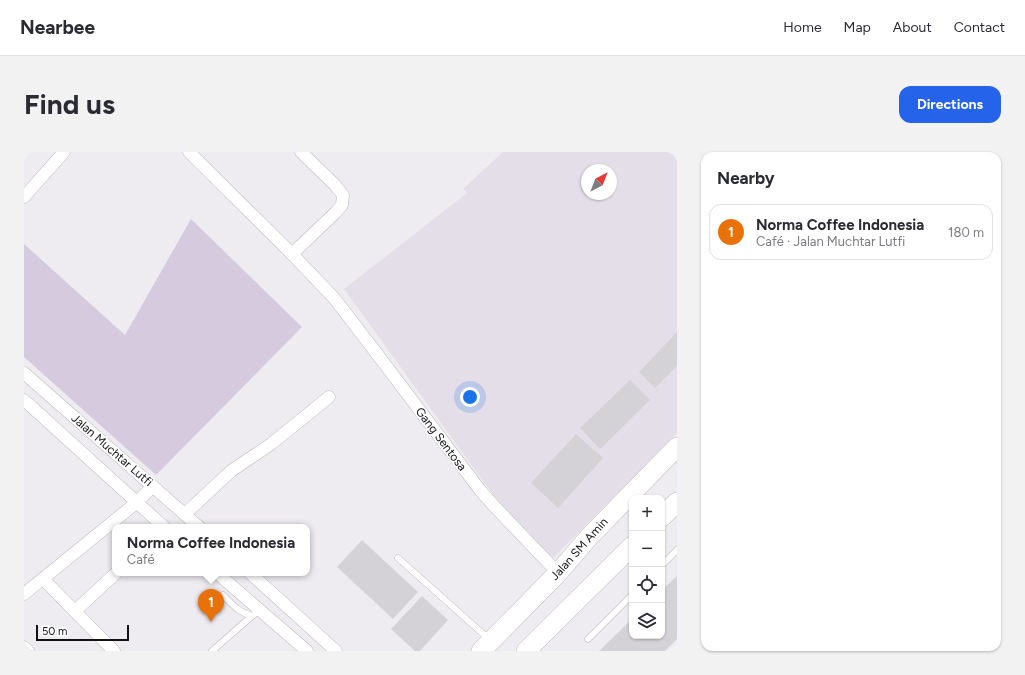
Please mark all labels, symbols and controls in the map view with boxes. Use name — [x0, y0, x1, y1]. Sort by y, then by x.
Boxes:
text: Nearbee — [20, 16, 95, 39]
text: Home — [783, 19, 822, 36]
text: Map — [844, 19, 871, 36]
text: About — [893, 19, 932, 36]
text: Contact — [954, 19, 1005, 36]
button: Directions — [899, 86, 1001, 123]
text: Find us — [24, 87, 115, 121]
north arrow — [581, 164, 617, 200]
text: Nearby — [717, 168, 775, 188]
text: Norma Coffee Indonesia — [756, 216, 924, 234]
text: 1 — [728, 225, 734, 240]
text: 180 m — [948, 225, 984, 240]
text: Café · Jalan Muchtar Lutfi — [756, 234, 905, 249]
your location — [460, 387, 480, 407]
street label: Gang Sentosa — [413, 405, 469, 473]
street label: Jalan Muchtar Lutfi — [69, 411, 155, 489]
map controls — [629, 495, 665, 639]
button: + — [629, 495, 665, 531]
street label: Jalan SM Amin — [547, 515, 611, 583]
popup — [112, 524, 310, 576]
button: − — [629, 531, 665, 567]
text: Norma Coffee Indonesia — [127, 534, 295, 552]
text: Café — [127, 552, 155, 567]
button: locate — [629, 567, 665, 603]
pin: 1 — [198, 589, 224, 622]
button: layers — [629, 603, 665, 639]
scale bar — [36, 623, 129, 642]
text: 50 m — [42, 625, 67, 638]

